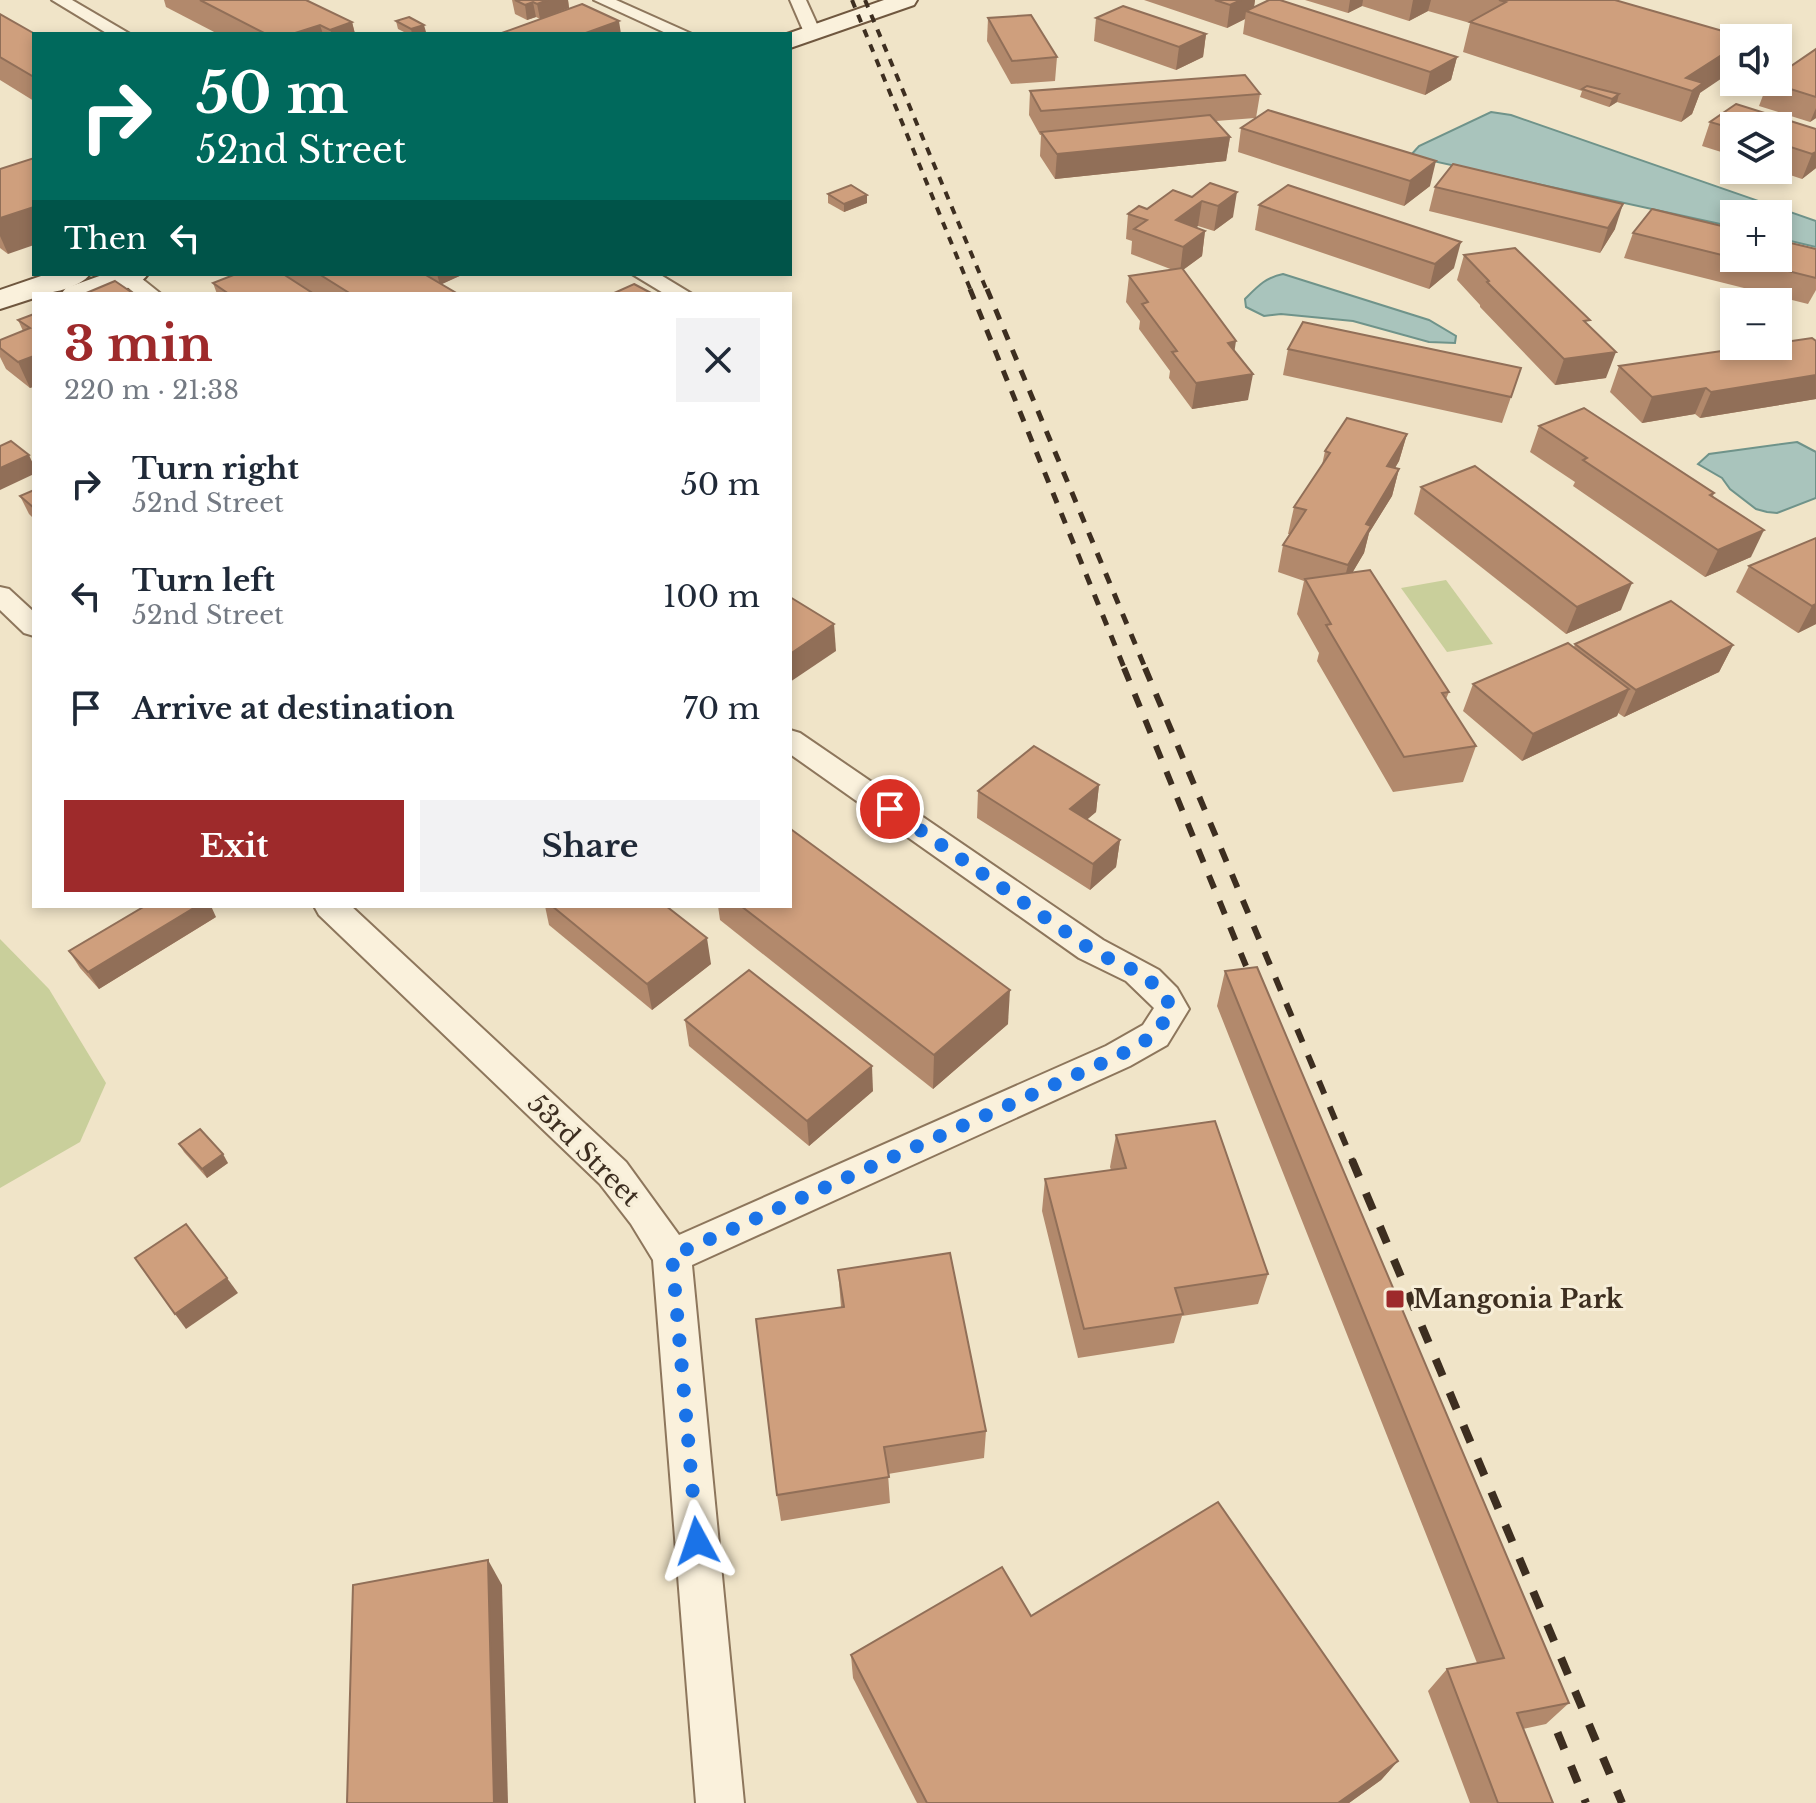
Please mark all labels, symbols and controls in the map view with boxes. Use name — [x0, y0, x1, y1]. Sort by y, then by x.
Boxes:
map controls — [1720, 24, 1792, 360]
button: sound — [1720, 24, 1792, 96]
text: 50 m — [196, 59, 348, 128]
icon: right — [64, 64, 168, 168]
button: layers — [1720, 112, 1792, 184]
text: 52nd Street — [196, 128, 406, 173]
button: + — [1720, 200, 1792, 272]
icon: left — [163, 216, 207, 260]
text: Then — [64, 220, 147, 257]
button: − — [1720, 288, 1792, 360]
text: 3 min — [64, 314, 213, 374]
button: close — [676, 318, 760, 402]
text: 220 m · 21:38 — [64, 374, 239, 406]
text: Turn right — [132, 450, 299, 487]
icon: right — [64, 462, 108, 506]
text: 50 m — [681, 466, 760, 503]
text: 52nd Street — [132, 487, 284, 519]
text: Turn left — [132, 562, 275, 599]
icon: left — [64, 574, 108, 618]
text: 100 m — [663, 578, 760, 615]
text: 52nd Street — [132, 599, 284, 631]
icon: arrive — [64, 686, 108, 730]
text: Arrive at destination — [132, 690, 455, 727]
text: 70 m — [683, 690, 760, 727]
pin — [856, 775, 924, 843]
icon: arrive — [868, 787, 912, 831]
button: Exit — [64, 800, 404, 892]
button: Share — [420, 800, 760, 892]
street label: 53rd Street — [521, 1087, 647, 1213]
place label: Mangonia Park — [1413, 1283, 1624, 1315]
marker: Mangonia Park — [1384, 1288, 1406, 1310]
position arrow — [655, 1499, 739, 1583]

